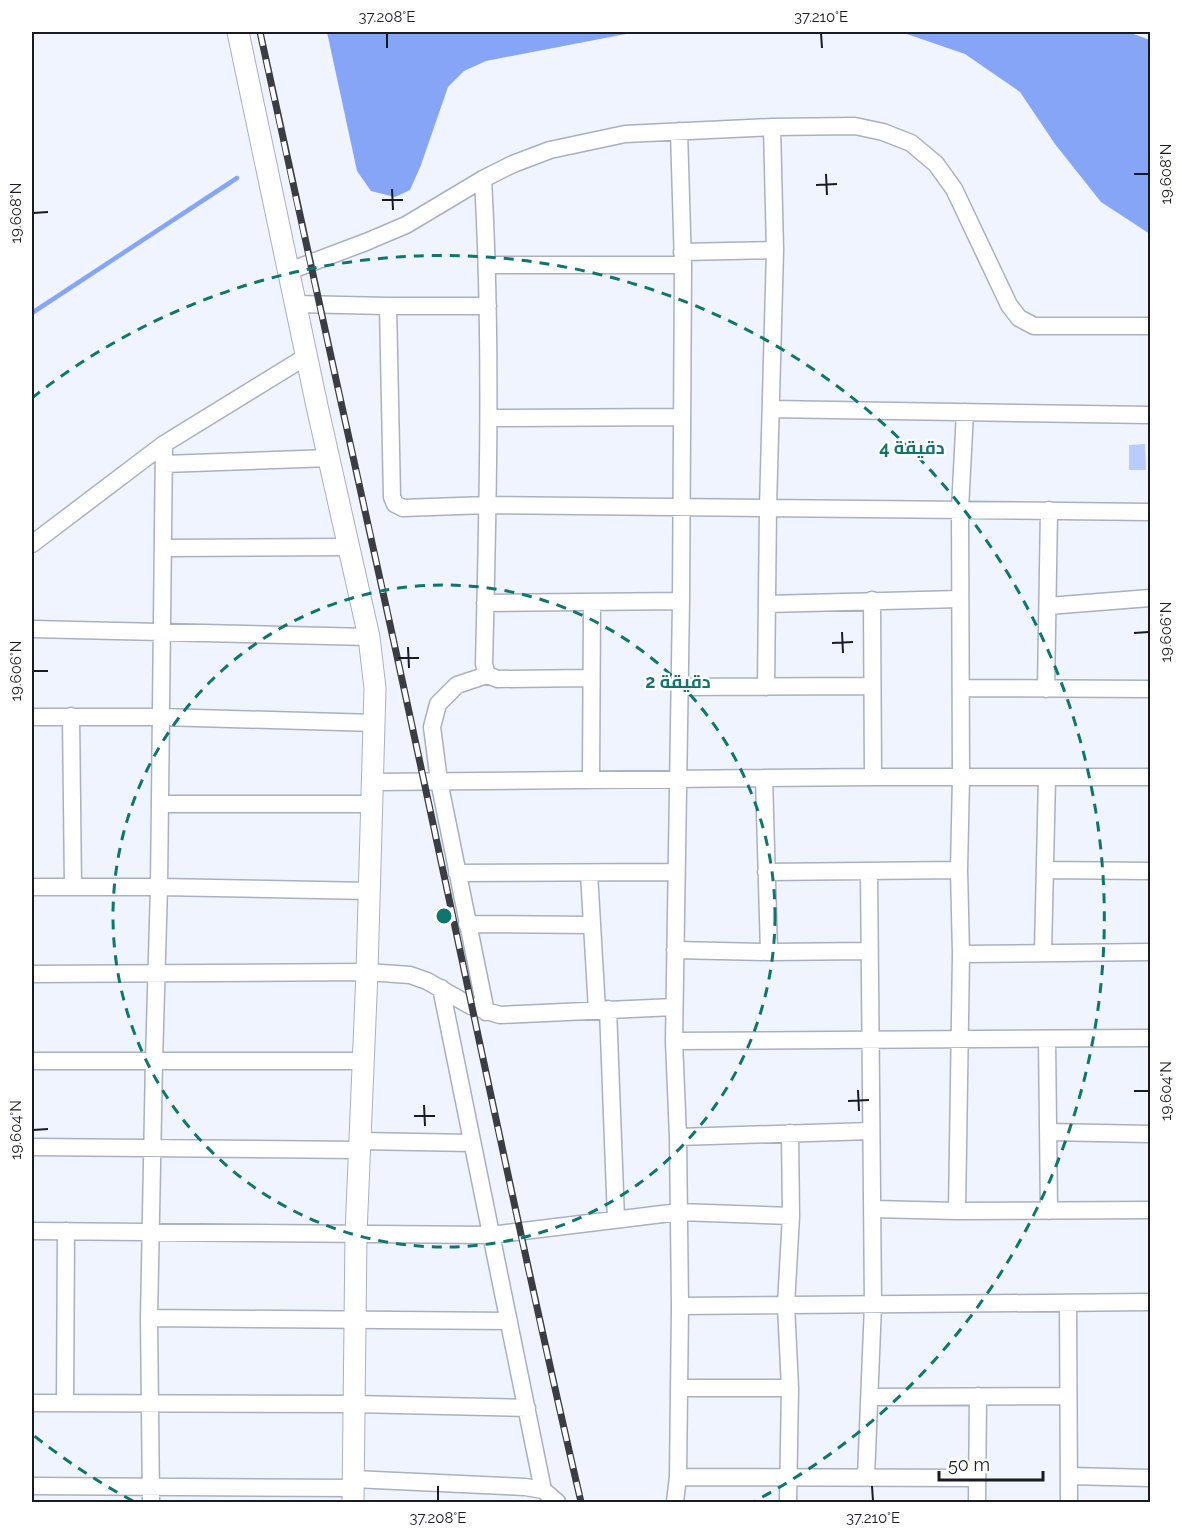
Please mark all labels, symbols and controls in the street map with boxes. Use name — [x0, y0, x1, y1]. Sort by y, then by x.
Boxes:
text: 37.208°E — [359, 8, 415, 26]
text: 37.210°E — [794, 8, 848, 26]
text: 19.608°N — [1157, 144, 1175, 204]
text: 19.608°N — [7, 183, 25, 243]
text: 4 دقيقة — [879, 437, 945, 458]
text: 19.606°N — [1157, 602, 1175, 662]
text: 19.606°N — [7, 641, 25, 701]
text: 2 دقيقة — [645, 671, 711, 692]
centre of rings — [434, 906, 454, 926]
text: 19.604°N — [1157, 1061, 1175, 1121]
text: 19.604°N — [7, 1100, 25, 1160]
scale bar — [939, 1444, 1042, 1482]
text: 50 m — [948, 1454, 990, 1475]
text: 37.208°E — [410, 1509, 466, 1527]
text: 37.210°E — [846, 1509, 900, 1527]

